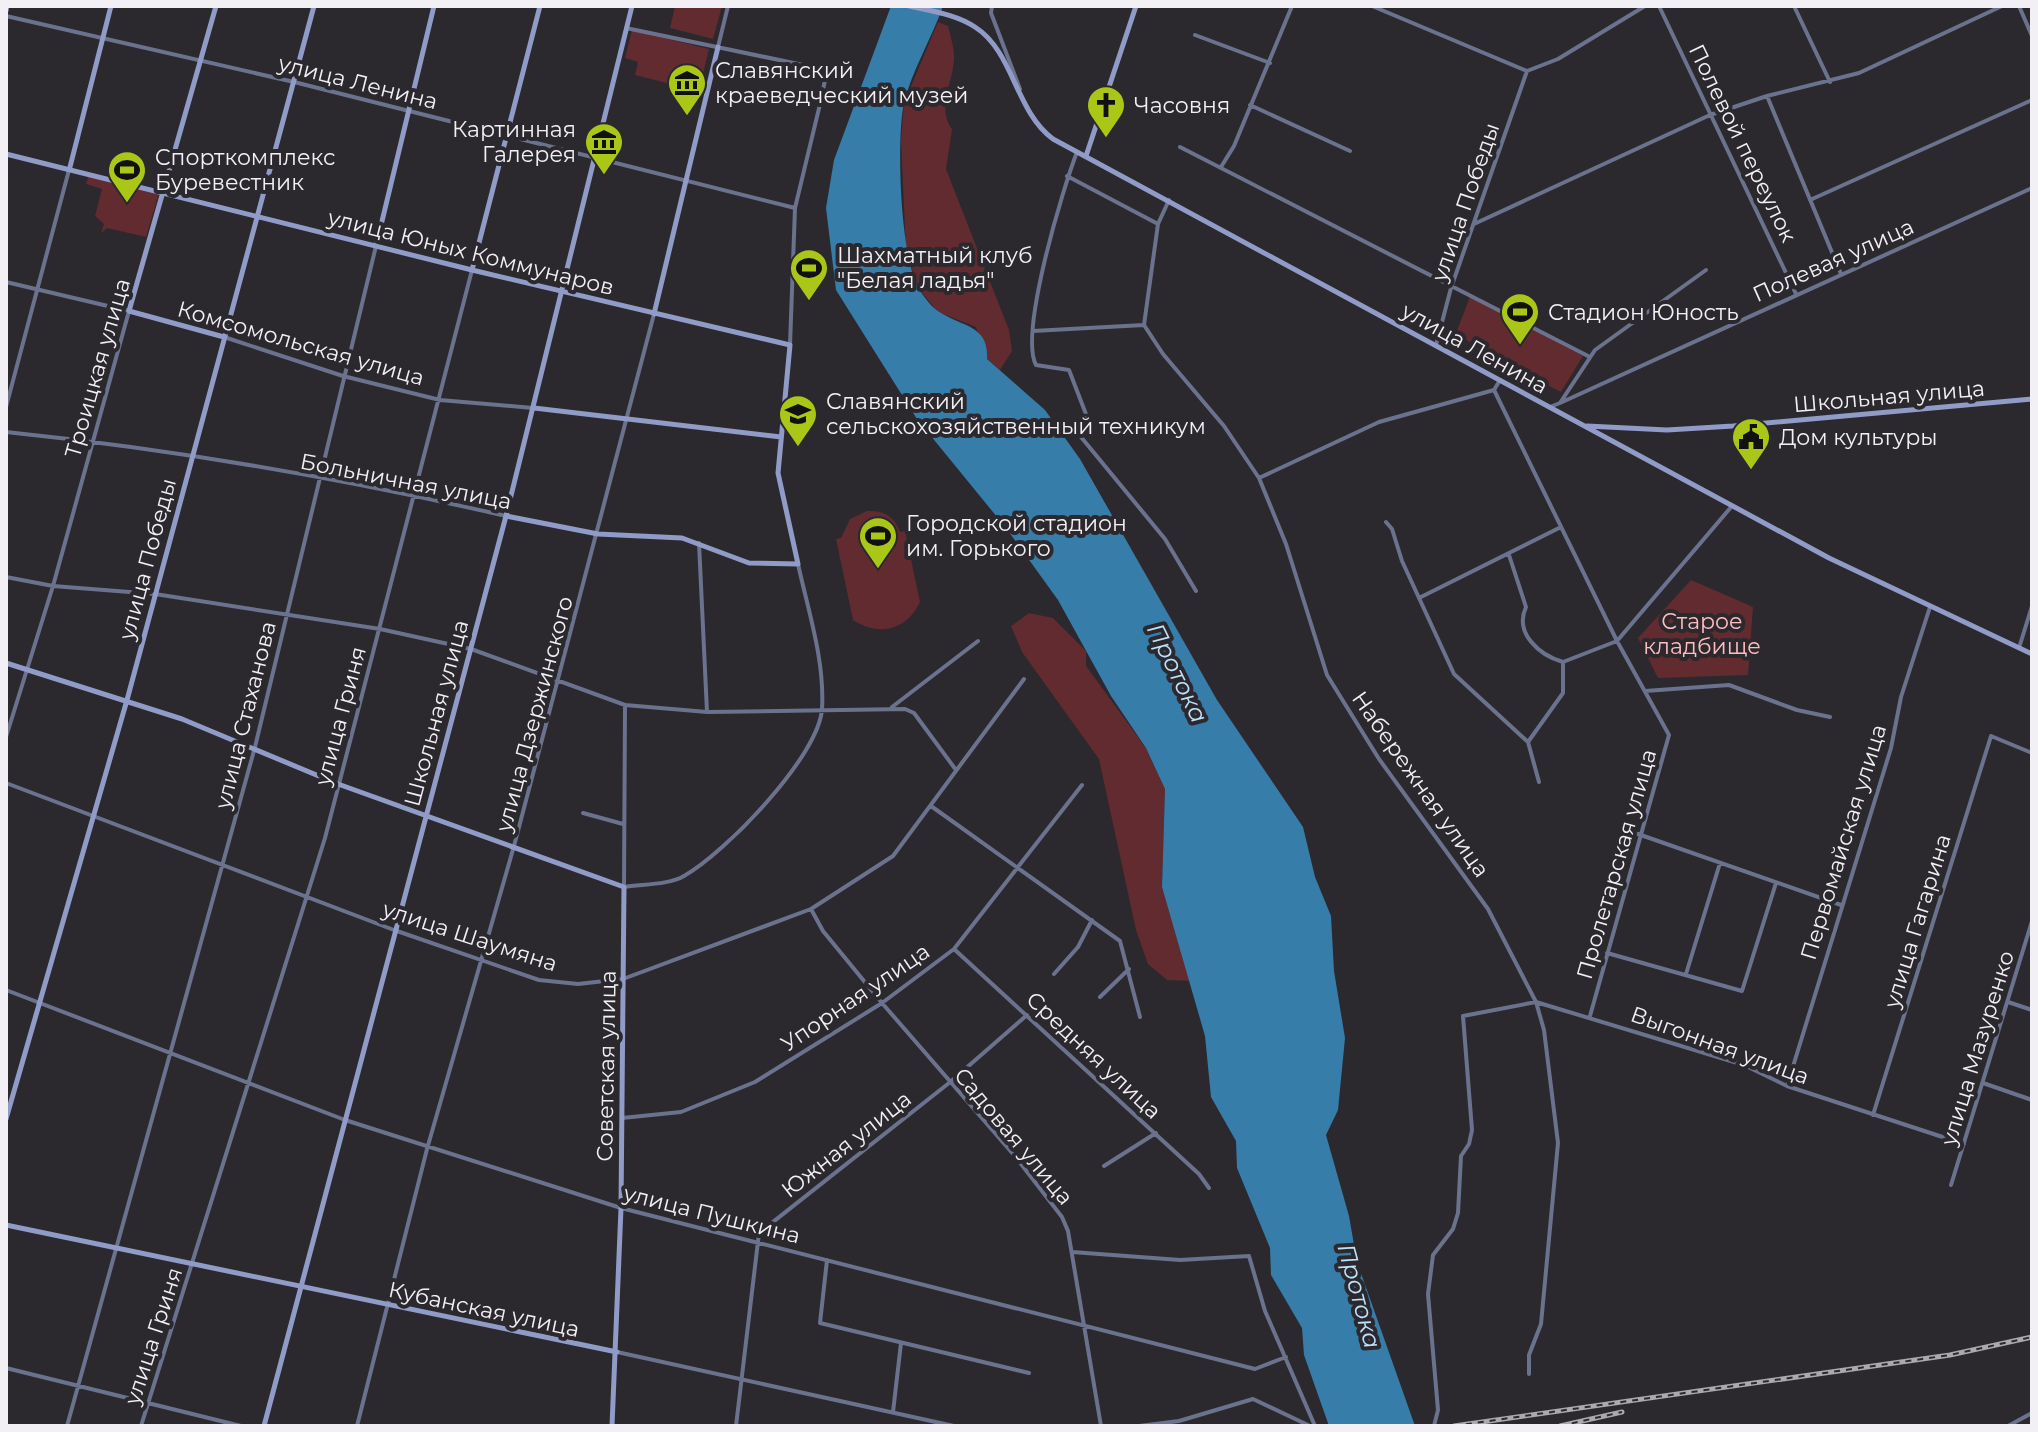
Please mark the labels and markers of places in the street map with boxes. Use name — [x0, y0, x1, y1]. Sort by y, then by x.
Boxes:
place label: Славянский краеведческий музей — [715, 57, 968, 109]
museum icon: Славянский краеведческий музей — [666, 62, 708, 117]
church icon: Часовня — [1085, 84, 1127, 139]
place label: Часовня — [1134, 92, 1230, 119]
place label: Картинная Галерея — [452, 116, 576, 168]
museum icon: Картинная Галерея — [583, 121, 625, 176]
place label: Cпорткомплекс Буревестник — [155, 144, 335, 196]
sports icon: Cпорткомплекс Буревестник — [106, 149, 148, 204]
place label: Шахматный клуб "Белая ладья" — [837, 242, 1032, 294]
sports icon: Шахматный клуб "Белая ладья" — [788, 247, 830, 302]
sports icon: Стадион Юность — [1499, 291, 1541, 346]
place label: Стадион Юность — [1548, 299, 1739, 326]
place label: Славянский сельскохозяйственный техникум — [826, 388, 1206, 440]
school or university icon: Славянский сельскохозяйственный техникум — [777, 393, 819, 448]
public building icon: Дом культуры — [1730, 416, 1772, 471]
place label: Дом культуры — [1779, 424, 1938, 451]
place label: Городской cтадион им. Горького — [906, 510, 1127, 562]
sports icon: Городской cтадион им. Горького — [857, 515, 899, 570]

